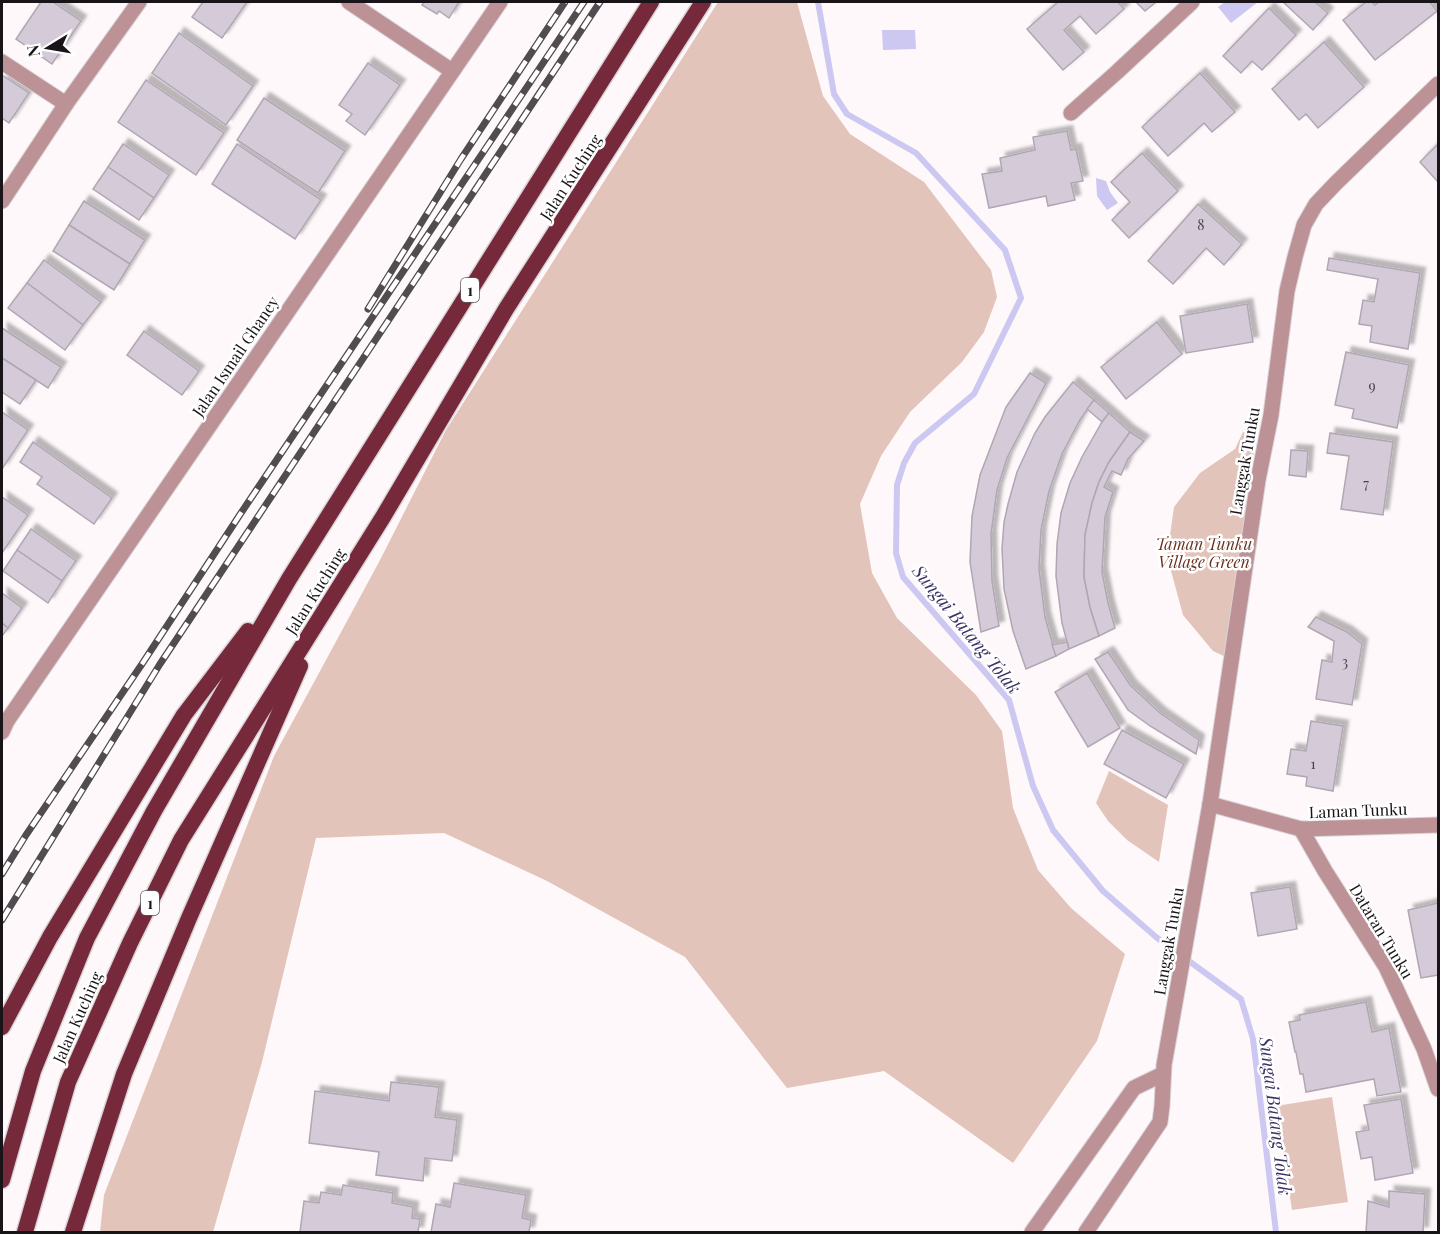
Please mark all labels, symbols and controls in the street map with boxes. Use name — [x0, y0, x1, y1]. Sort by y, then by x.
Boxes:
north arrow — [18, 18, 78, 78]
text: N — [21, 43, 44, 59]
street label: Jalan Kuching — [534, 130, 606, 225]
house number: 8 — [1197, 215, 1205, 234]
road number: 1 — [461, 278, 479, 302]
street label: Jalan Ismail Ghaney — [186, 292, 283, 421]
house number: 9 — [1368, 376, 1376, 395]
street label: Langgak Tunku — [1224, 405, 1264, 517]
house number: 7 — [1363, 474, 1369, 493]
park label: Taman Tunku Village Green — [1156, 533, 1252, 572]
street label: Jalan Kuching — [279, 543, 350, 639]
water label: Sungai Batang Tolak — [907, 559, 1027, 699]
house number: 3 — [1342, 652, 1348, 671]
house number: 1 — [1310, 754, 1316, 773]
street label: Laman Tunku — [1308, 798, 1408, 822]
street label: Dataran Tunku — [1345, 880, 1419, 982]
street label: Langgak Tunku — [1148, 885, 1188, 997]
road number: 1 — [141, 891, 159, 915]
street label: Jalan Kuching — [47, 967, 107, 1067]
water label: Sungai Batang Tolak — [1254, 1034, 1298, 1197]

